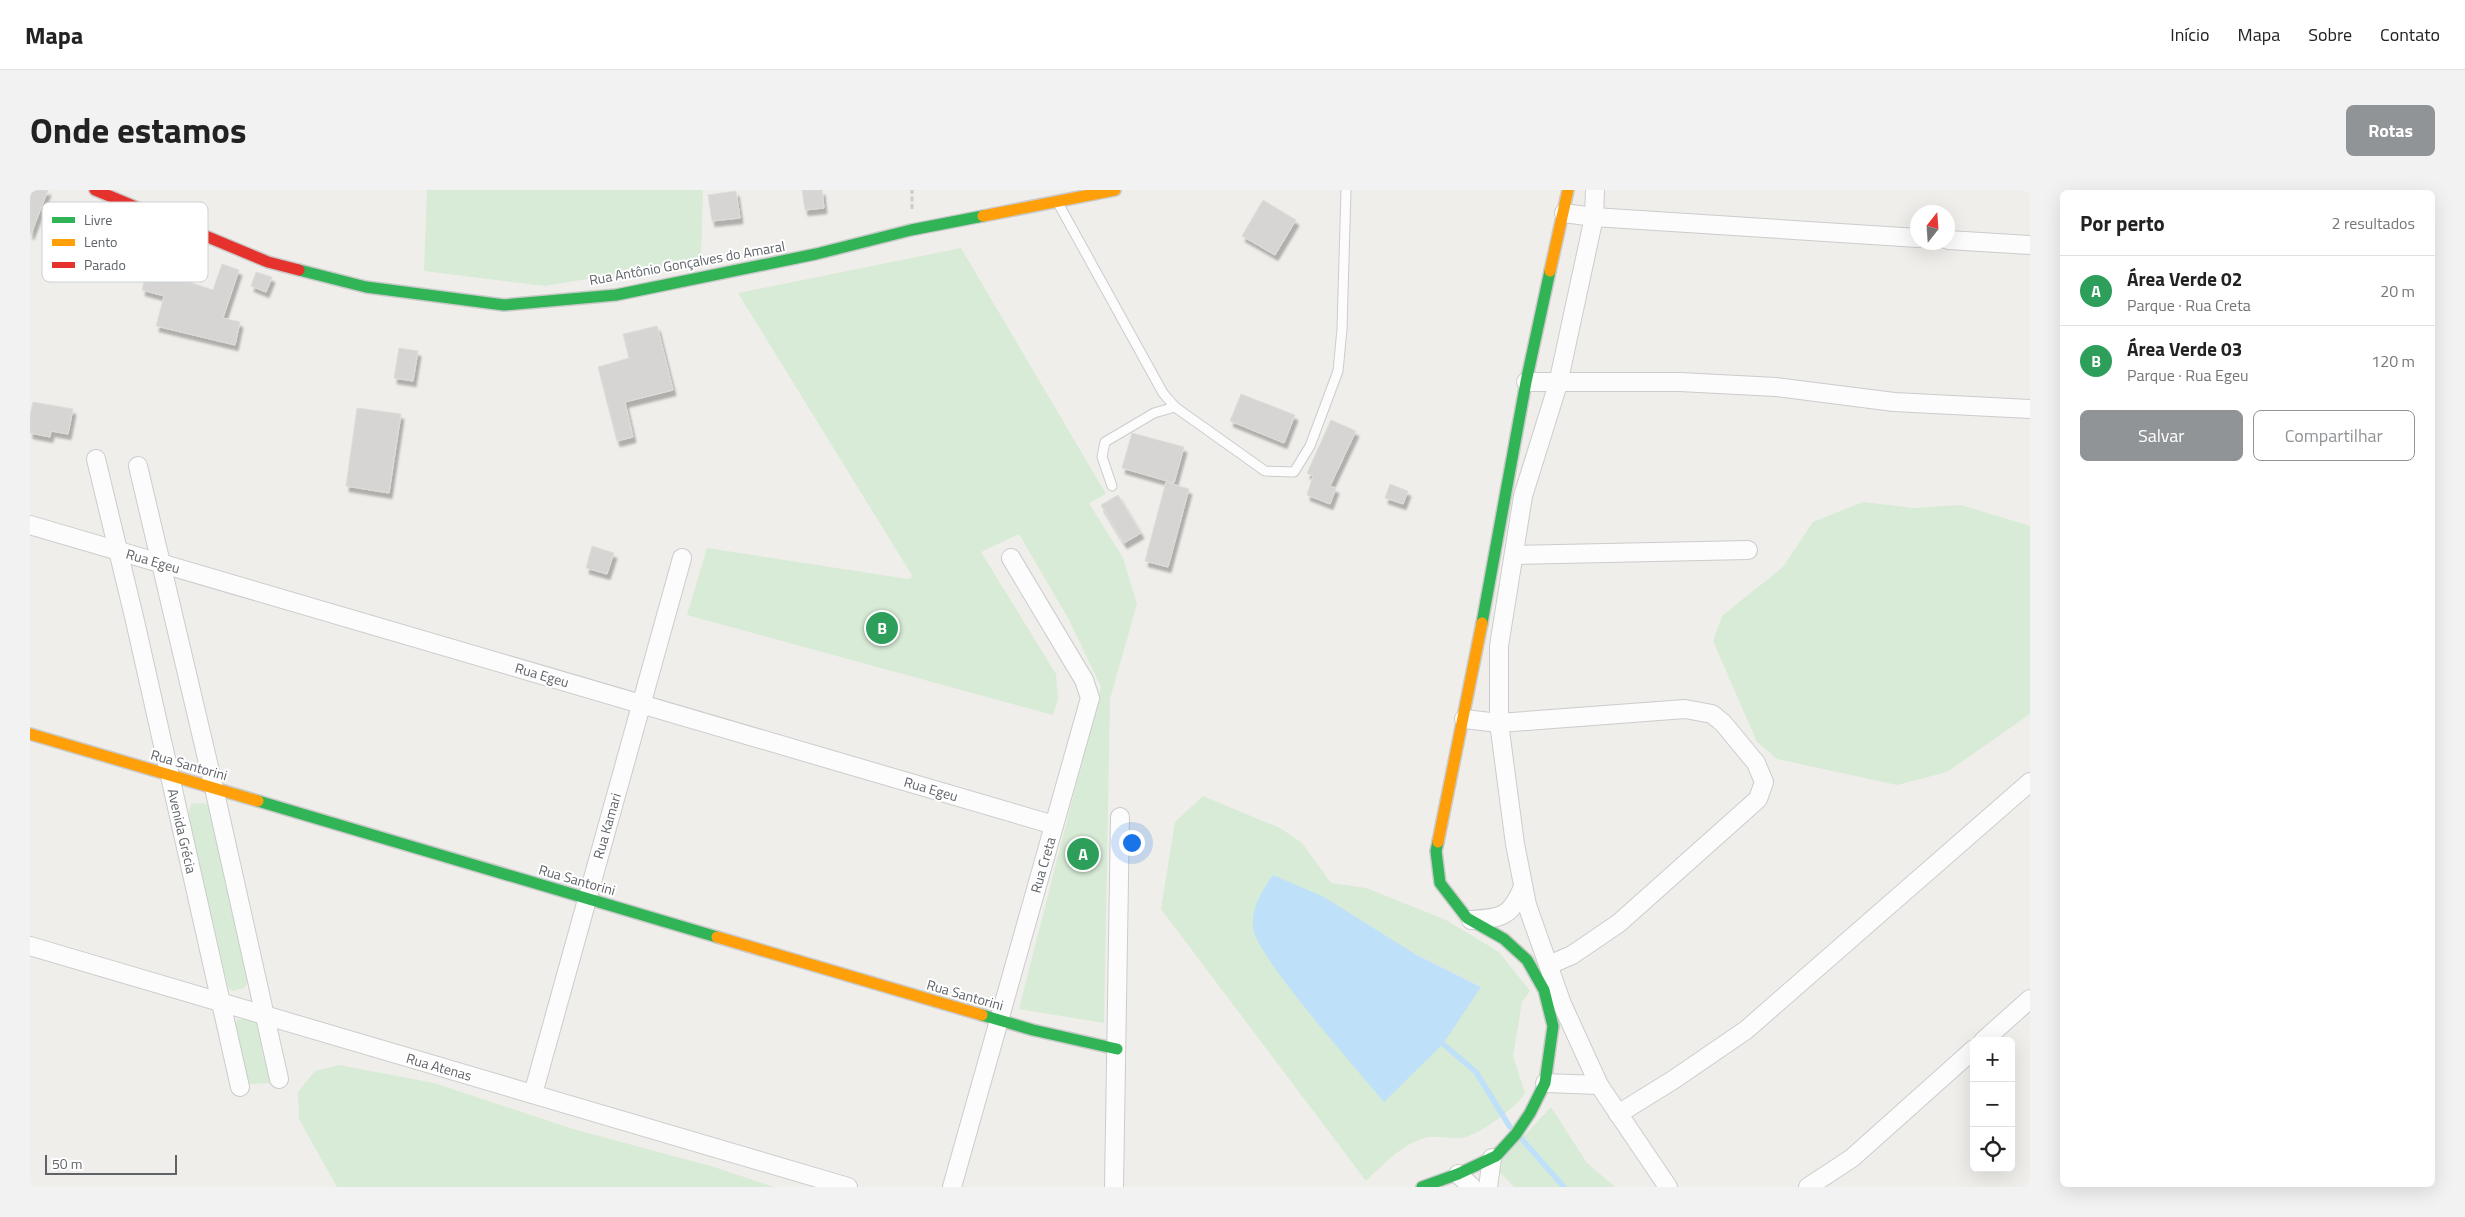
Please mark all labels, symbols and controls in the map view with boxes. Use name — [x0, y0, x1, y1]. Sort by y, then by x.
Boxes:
text: Mapa — [25, 17, 83, 53]
text: Início — [2170, 21, 2210, 48]
text: Mapa — [2238, 21, 2280, 48]
text: Sobre — [2308, 21, 2352, 48]
text: Contato — [2380, 21, 2440, 48]
text: Onde estamos — [30, 103, 246, 157]
button: Rotas — [2346, 105, 2435, 156]
legend — [42, 202, 208, 282]
north arrow — [1910, 205, 1955, 250]
text: Por perto — [2080, 207, 2165, 239]
text: Livre — [84, 209, 112, 230]
text: 2 resultados — [2331, 211, 2415, 235]
text: Lento — [84, 231, 118, 252]
street label: Rua Antônio Gonçalves do Amaral — [587, 235, 786, 290]
text: Parado — [84, 254, 126, 275]
text: Área Verde 02 — [2127, 264, 2242, 293]
text: A — [2091, 279, 2101, 303]
text: 20 m — [2380, 279, 2415, 303]
text: Parque · Rua Creta — [2127, 293, 2251, 317]
text: Área Verde 03 — [2127, 334, 2242, 363]
text: B — [2091, 349, 2101, 373]
text: 120 m — [2371, 349, 2415, 373]
text: Parque · Rua Egeu — [2127, 363, 2249, 387]
button: Salvar — [2080, 410, 2243, 461]
button: Compartilhar — [2253, 410, 2415, 461]
street label: Rua Egeu — [124, 543, 183, 578]
pin: B — [866, 609, 898, 647]
street label: Rua Egeu — [513, 657, 572, 692]
street label: Rua Santorini — [148, 744, 230, 786]
street label: Rua Egeu — [902, 771, 961, 806]
street label: Avenida Grécia — [163, 786, 202, 875]
street label: Rua Kamari — [587, 790, 626, 861]
your location — [1119, 830, 1145, 856]
street label: Rua Creta — [1025, 834, 1061, 895]
pin: A — [1067, 835, 1099, 873]
street label: Rua Santorini — [536, 859, 618, 901]
street label: Rua Santorini — [924, 974, 1006, 1016]
map controls — [1970, 1037, 2015, 1172]
button: + — [1970, 1037, 2015, 1082]
street label: Rua Atenas — [404, 1047, 474, 1086]
button: − — [1970, 1082, 2015, 1127]
button: locate — [1970, 1127, 2015, 1172]
scale bar — [45, 1152, 178, 1175]
text: 50 m — [52, 1153, 82, 1174]

